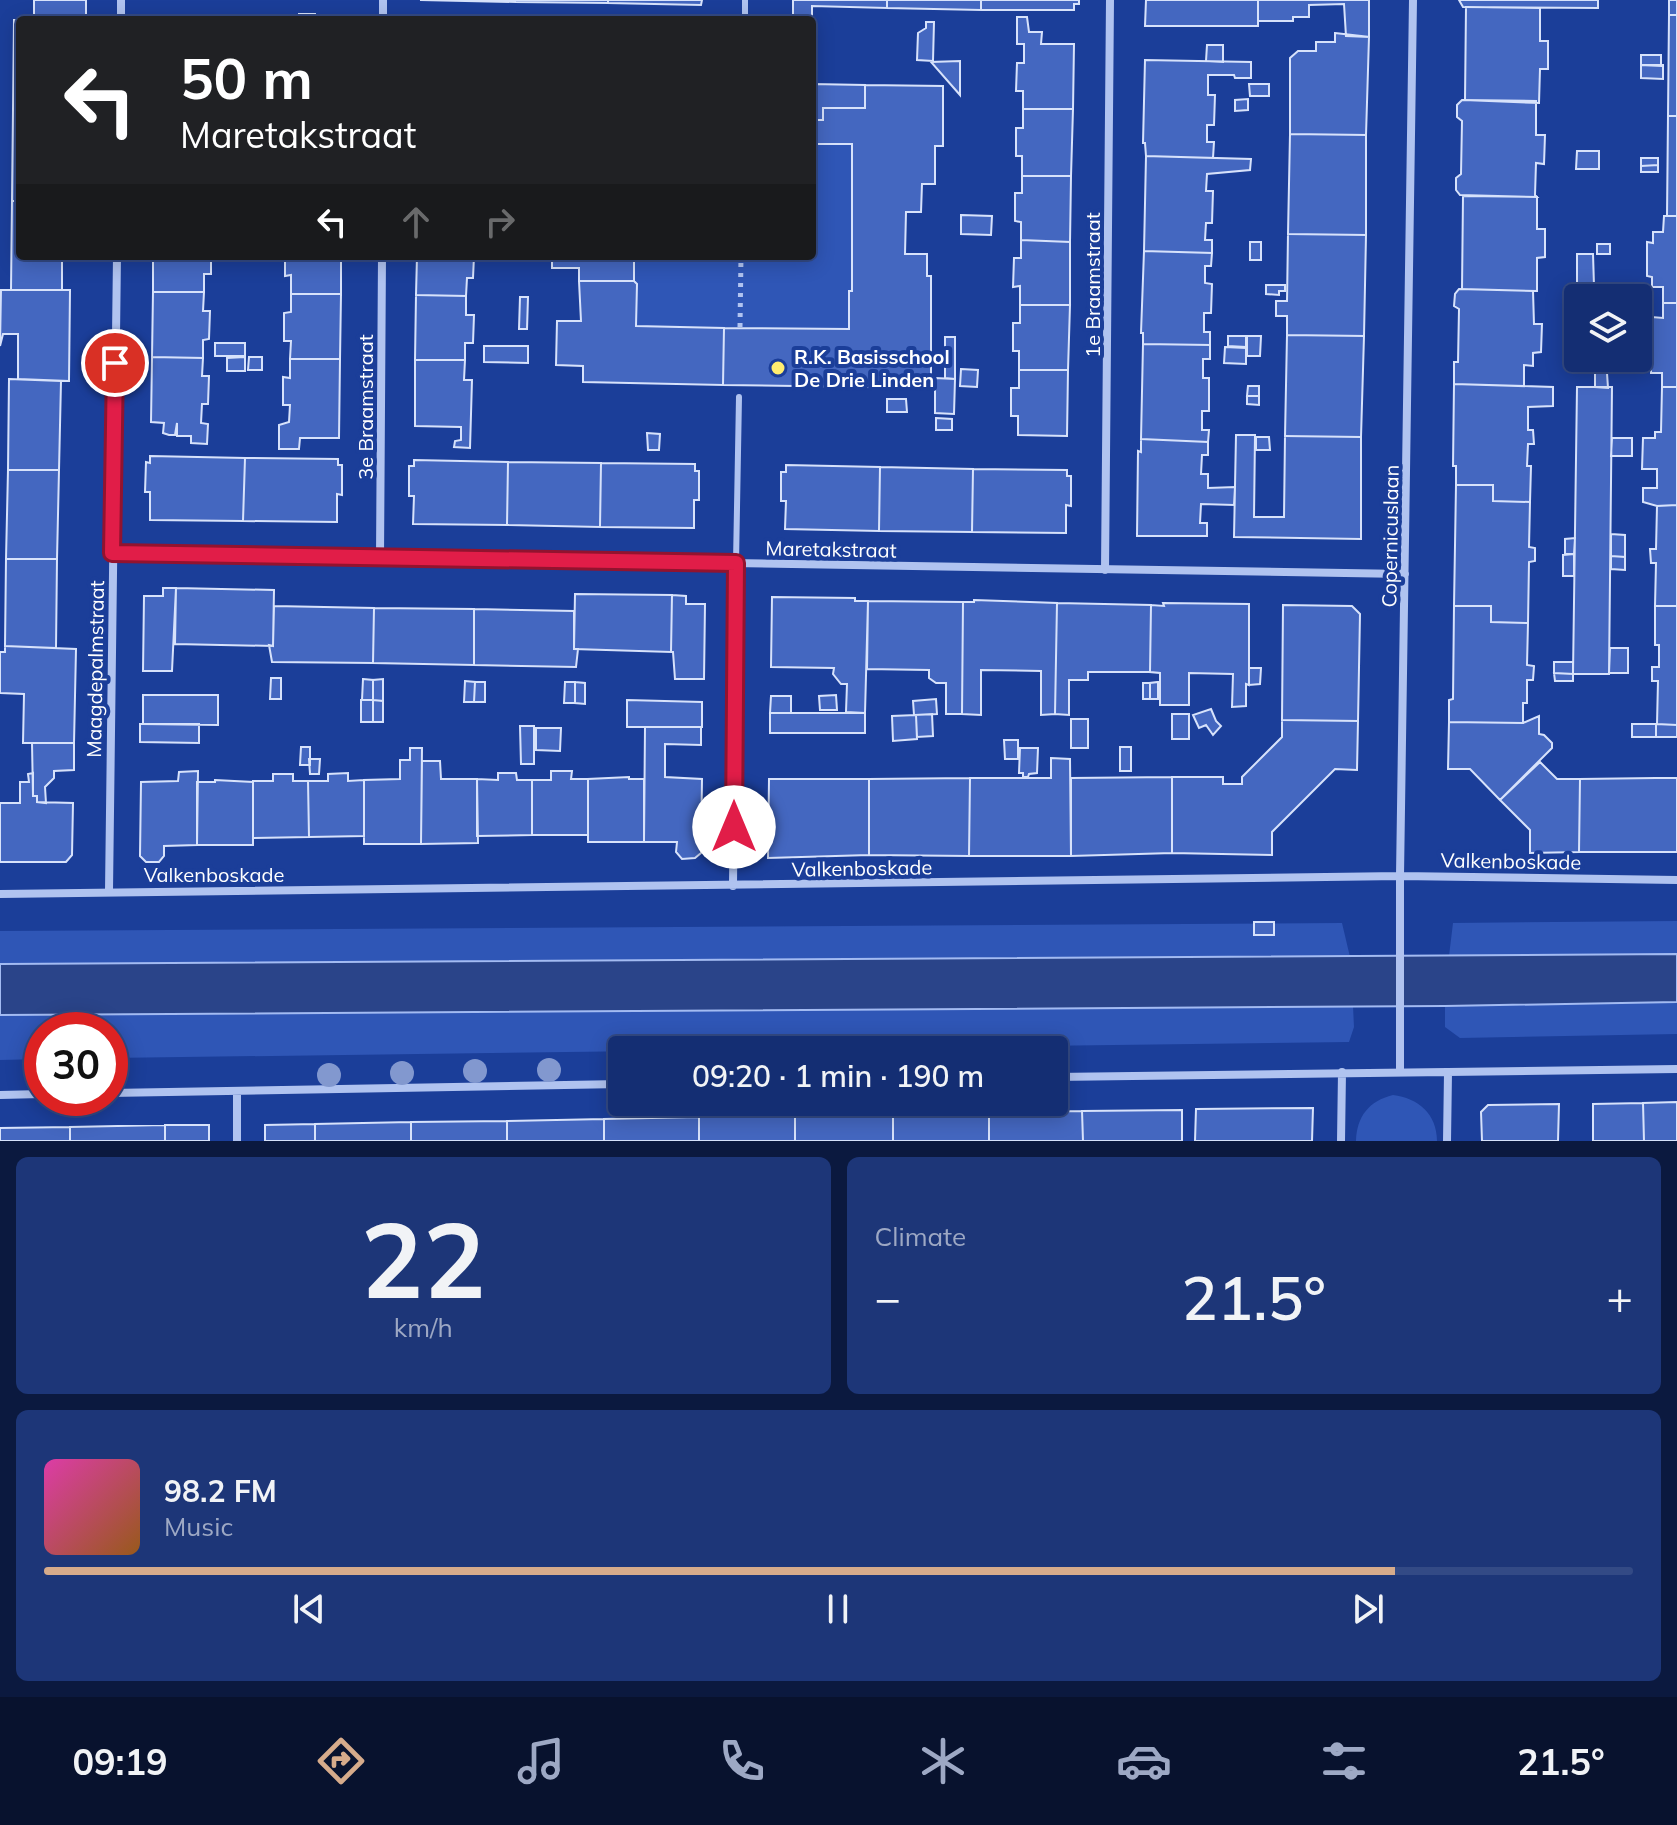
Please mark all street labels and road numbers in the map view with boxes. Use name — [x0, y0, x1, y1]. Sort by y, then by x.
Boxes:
street label: 1e Braamstraat — [1080, 212, 1105, 358]
street label: 3e Braamstraat — [353, 334, 378, 480]
street label: Copernicuslaan — [1376, 464, 1404, 608]
street label: Maretakstraat — [765, 535, 897, 563]
street label: Maagdepalmstraat — [81, 580, 109, 758]
street label: Valkenboskade — [1440, 847, 1582, 875]
street label: Valkenboskade — [791, 854, 933, 882]
street label: Valkenboskade — [144, 862, 284, 887]

